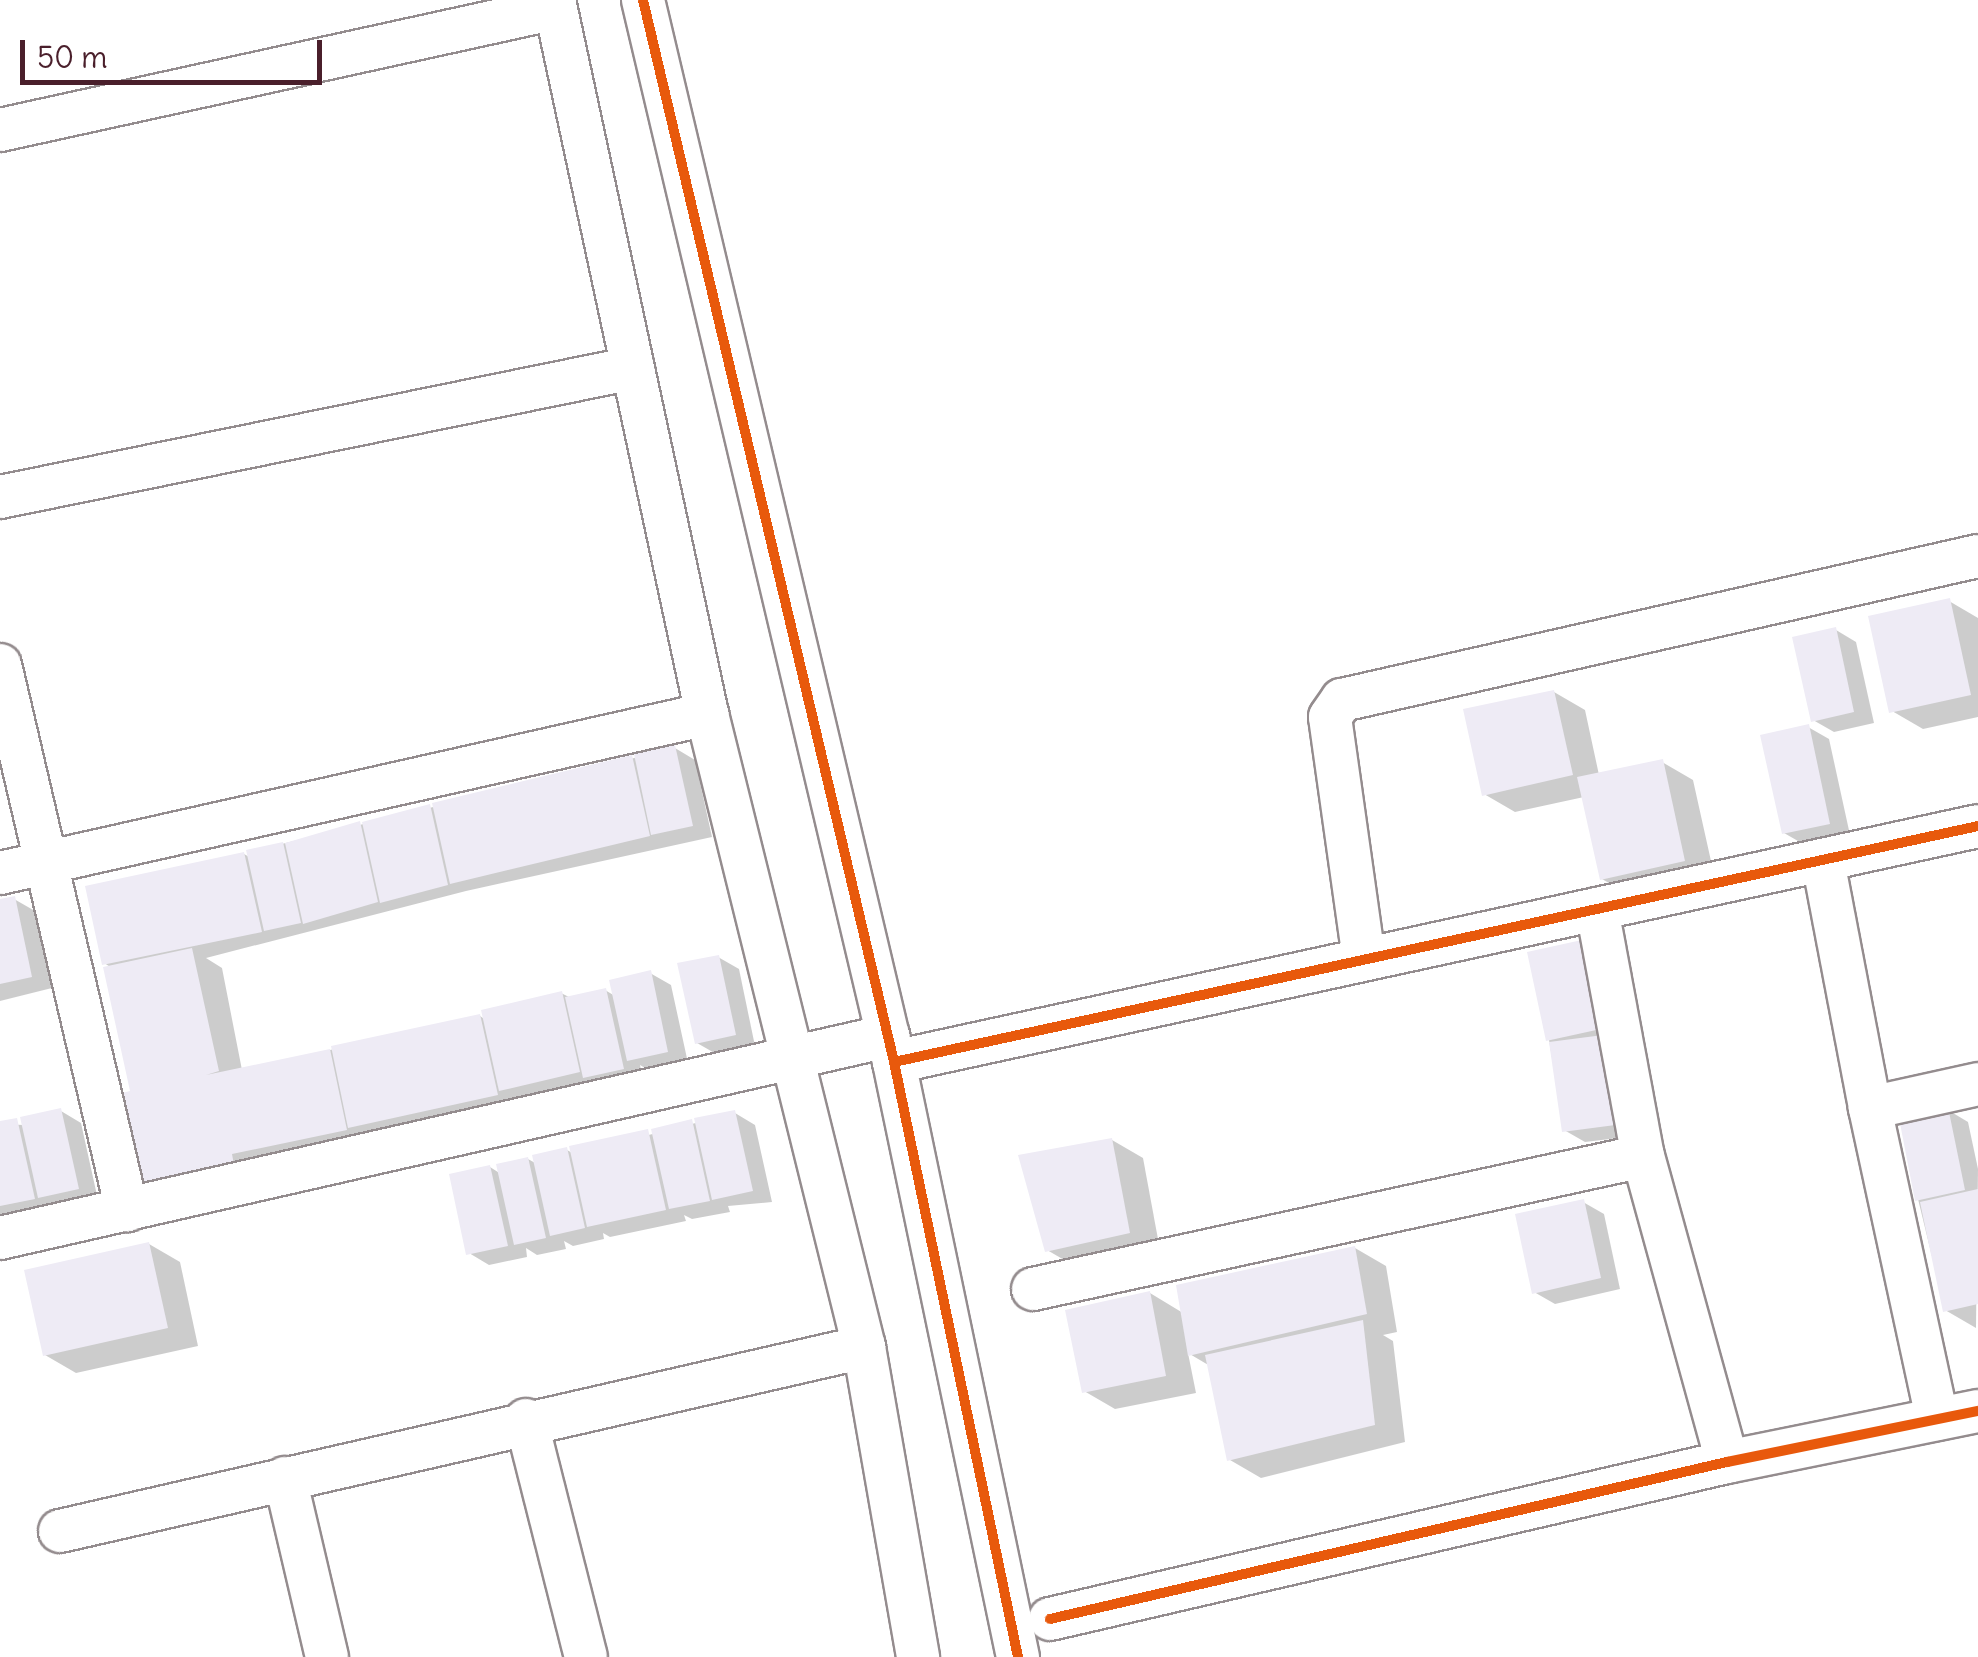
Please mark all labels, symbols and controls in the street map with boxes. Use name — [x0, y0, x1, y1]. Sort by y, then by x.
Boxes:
scale bar — [25, 20, 328, 82]
text: 50 m — [37, 38, 107, 76]

